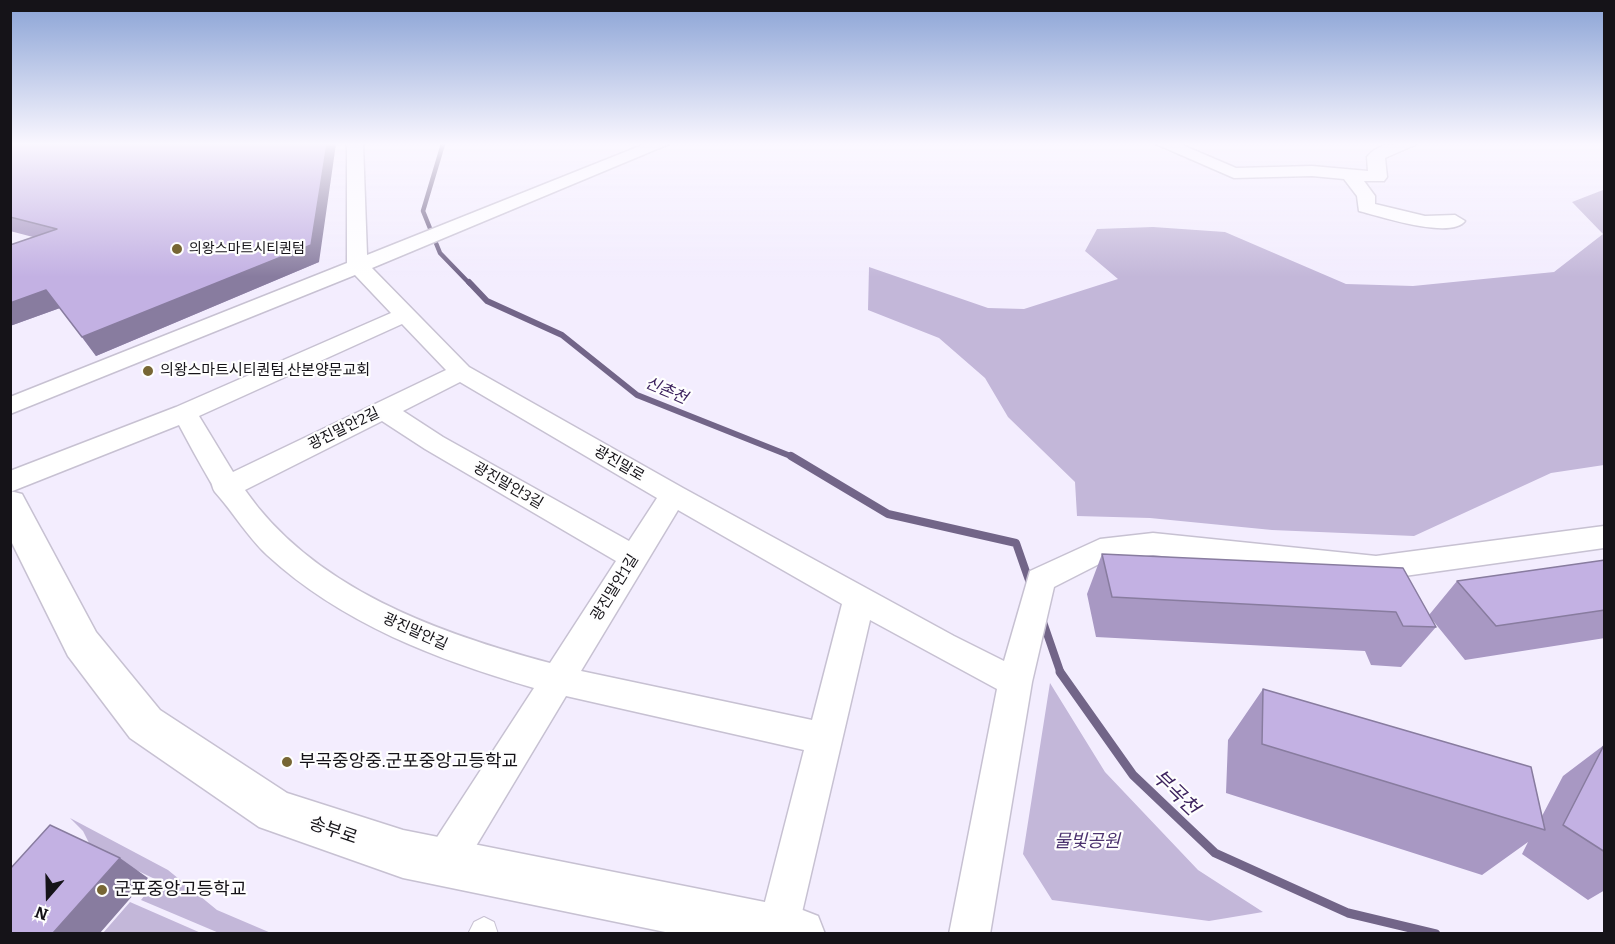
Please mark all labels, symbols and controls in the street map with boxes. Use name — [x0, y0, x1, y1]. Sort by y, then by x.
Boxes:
place label: 의왕스마트시티퀀텀 — [189, 241, 305, 257]
marker: 의왕스마트시티퀀텀 — [170, 242, 184, 256]
place label: 의왕스마트시티퀀텀.산본양문교회 — [160, 362, 370, 380]
marker: 의왕스마트시티퀀텀.산본양문교회 — [141, 364, 155, 378]
water label: 신촌천 — [642, 374, 690, 408]
street label: 광진말안2길 — [305, 404, 383, 454]
street label: 광진말로 — [591, 442, 647, 486]
street label: 광진말안3길 — [470, 459, 546, 513]
street label: 광진말안1길 — [587, 551, 643, 625]
street label: 광진말안길 — [380, 610, 450, 654]
place label: 부곡중앙중.군포중앙고등학교 — [299, 751, 518, 773]
marker: 부곡중앙중.군포중앙고등학교 — [280, 755, 294, 769]
water label: 부곡천 — [1147, 765, 1203, 821]
street label: 송부로 — [306, 813, 360, 849]
park label: 물빛공원 — [1054, 831, 1120, 853]
north arrow — [18, 866, 78, 926]
place label: 군포중앙고등학교 — [114, 879, 246, 901]
marker: 군포중앙고등학교 — [95, 883, 109, 897]
text: N — [33, 902, 51, 924]

